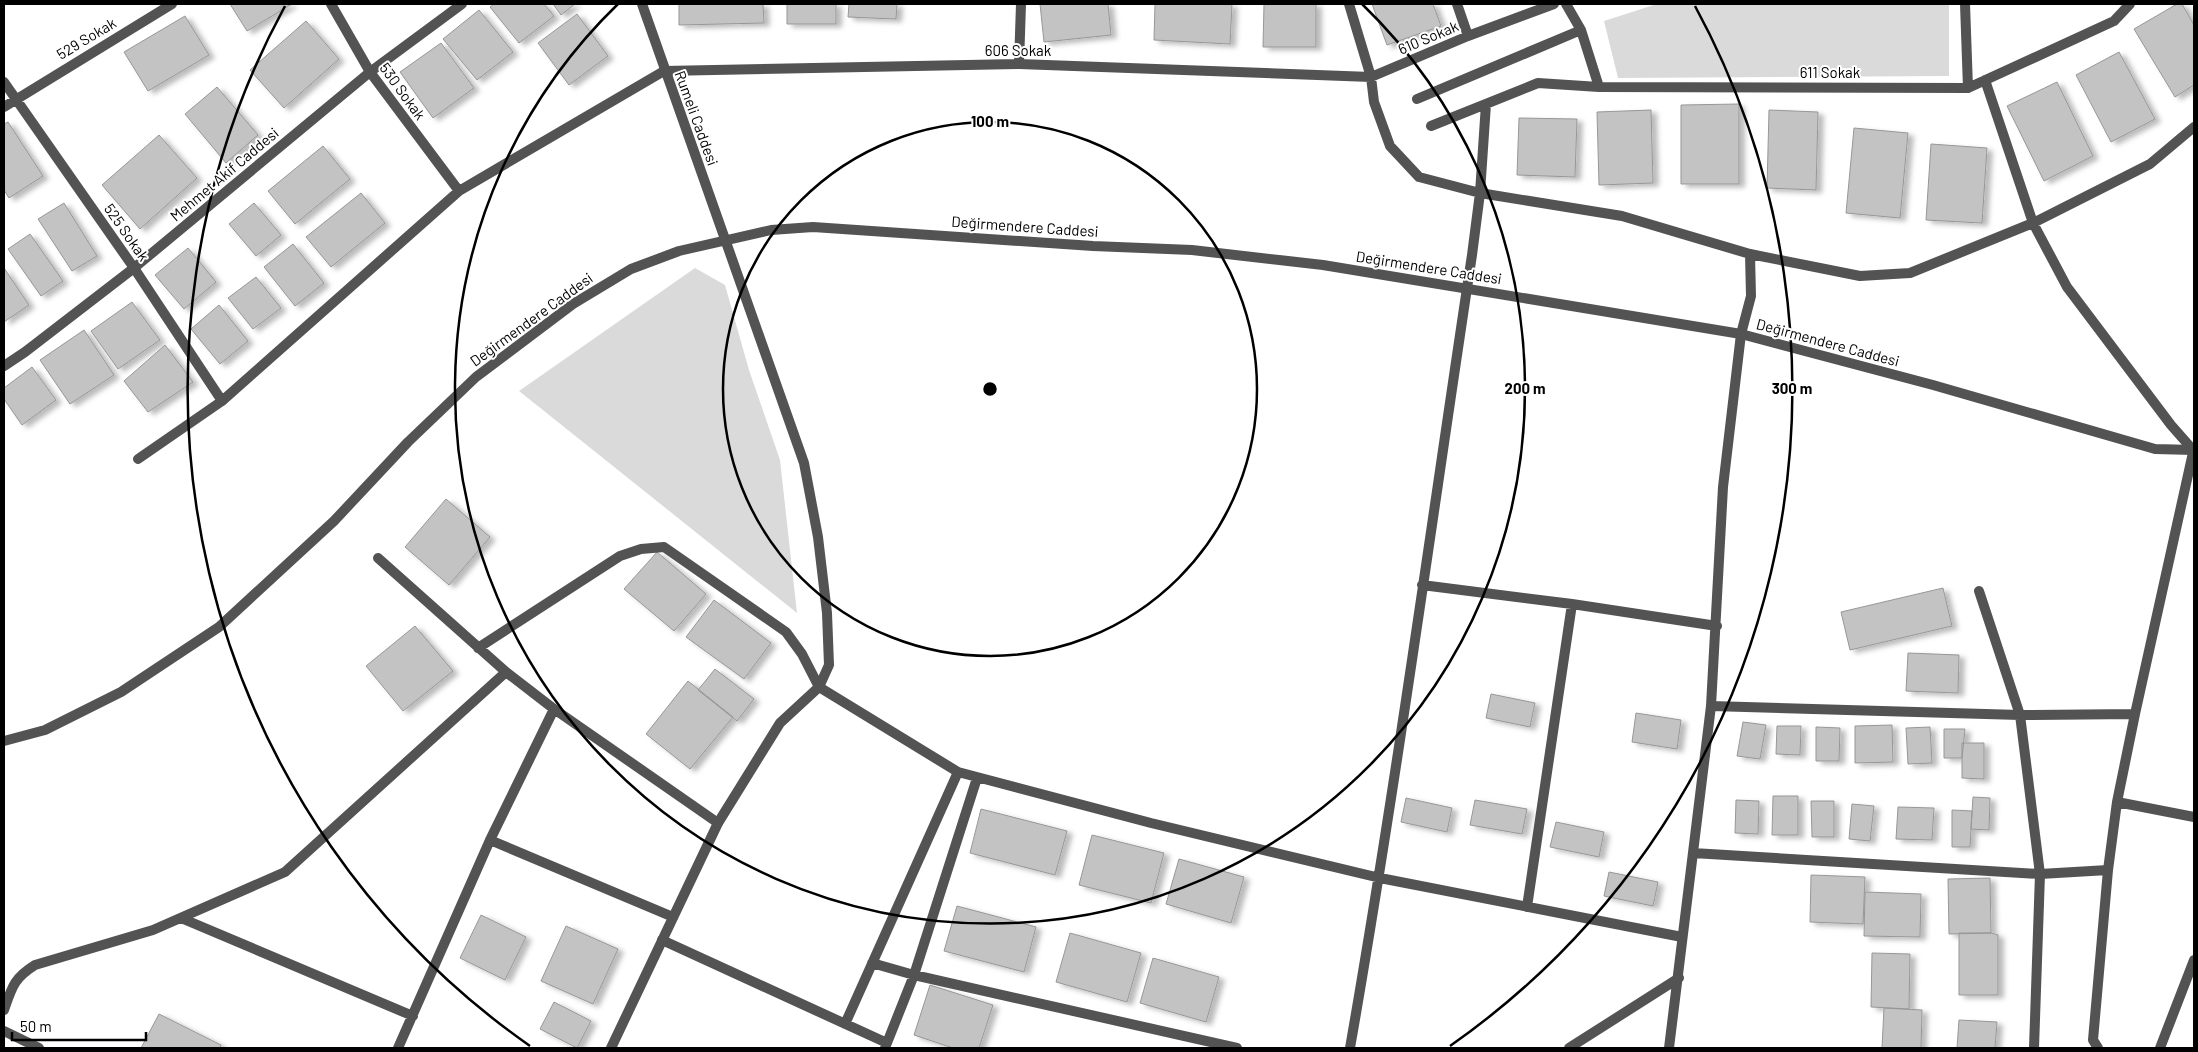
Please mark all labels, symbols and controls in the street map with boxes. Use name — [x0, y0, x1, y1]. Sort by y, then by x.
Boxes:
street label: 529 Sokak — [53, 13, 119, 63]
street label: 610 Sokak — [1395, 16, 1461, 58]
street label: 606 Sokak — [985, 41, 1052, 59]
street label: 530 Sokak — [376, 59, 430, 124]
street label: 611 Sokak — [1800, 63, 1861, 81]
street label: Rumeli Caddesi — [671, 68, 723, 168]
text: 100 m — [971, 112, 1009, 130]
street label: Mehmet Akif Caddesi — [166, 123, 282, 225]
street label: 525 Sokak — [101, 200, 154, 265]
street label: Değirmendere Caddesi — [951, 212, 1099, 240]
street label: Değirmendere Caddesi — [1355, 247, 1503, 287]
street label: Değirmendere Caddesi — [466, 268, 596, 370]
street label: Değirmendere Caddesi — [1754, 314, 1902, 370]
text: 200 m — [1504, 379, 1546, 397]
text: 300 m — [1772, 379, 1812, 397]
centre of rings — [981, 380, 999, 398]
scale bar — [12, 1010, 146, 1042]
text: 50 m — [20, 1017, 52, 1035]

